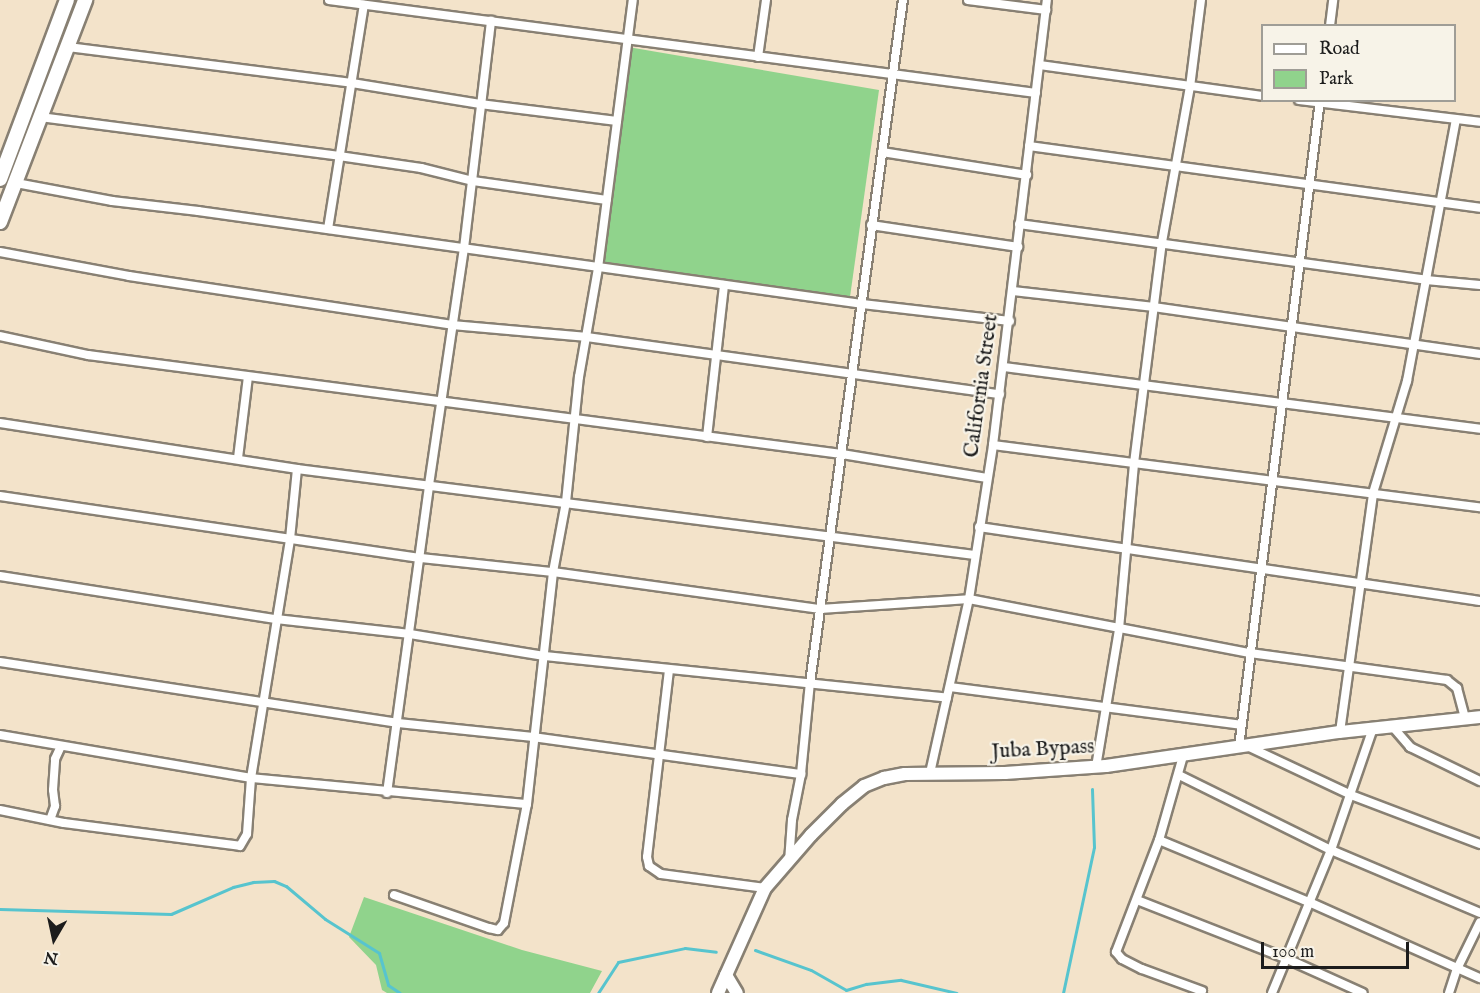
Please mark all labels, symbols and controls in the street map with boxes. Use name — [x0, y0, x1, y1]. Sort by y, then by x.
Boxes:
legend — [1261, 24, 1456, 102]
text: Road — [1319, 38, 1360, 61]
text: Park — [1319, 68, 1353, 91]
street label: California Street — [959, 313, 1005, 459]
street label: Juba Bypass — [991, 735, 1095, 765]
north arrow — [24, 909, 84, 969]
scale bar — [1264, 930, 1412, 968]
text: 100 m — [1272, 941, 1314, 964]
text: N — [43, 946, 60, 968]

